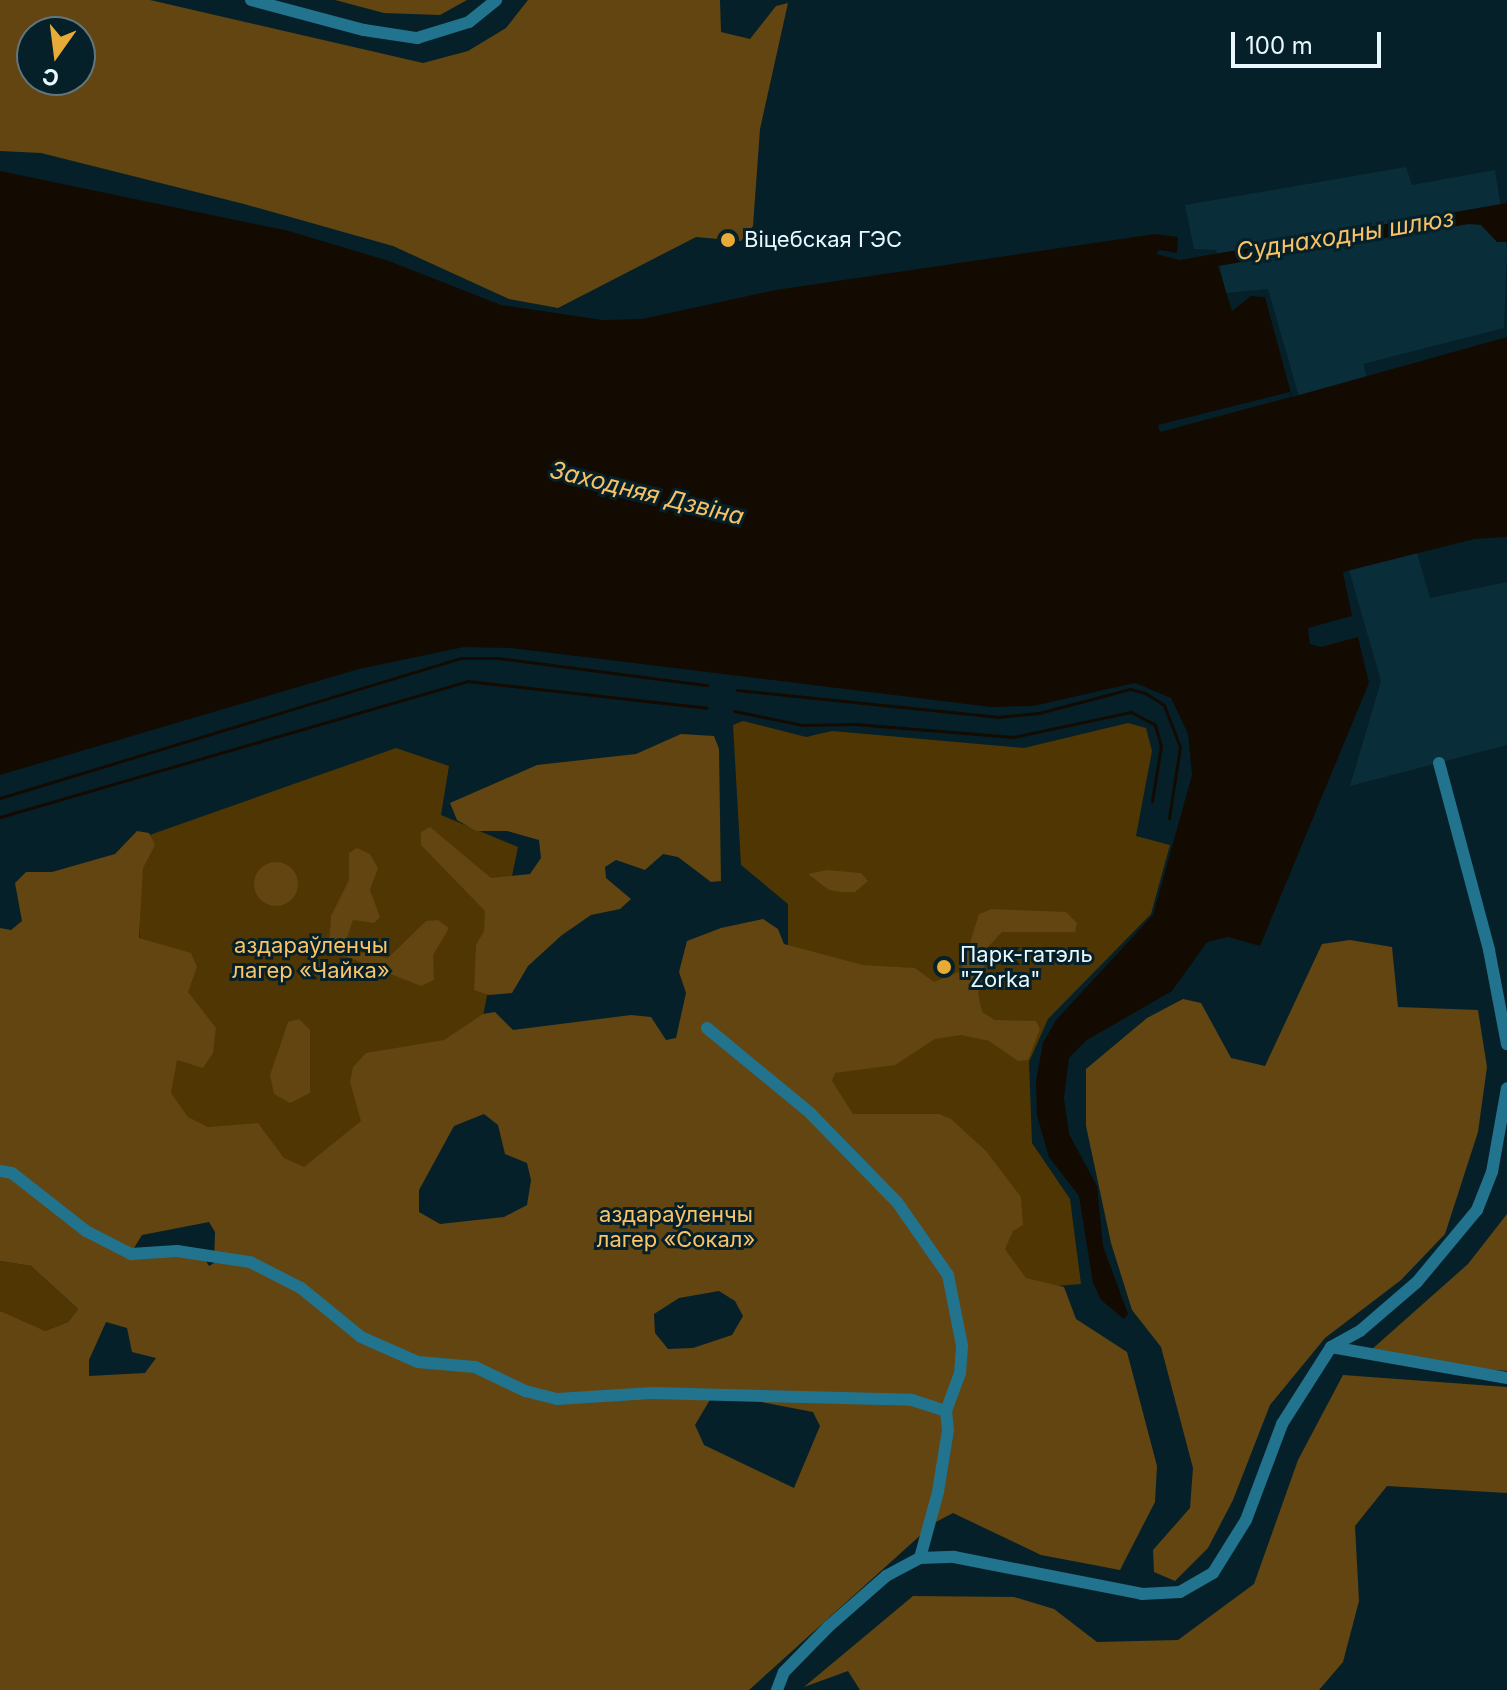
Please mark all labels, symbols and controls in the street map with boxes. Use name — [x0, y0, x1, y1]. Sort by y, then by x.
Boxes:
north arrow — [16, 16, 96, 96]
scale bar — [1235, 16, 1385, 66]
text: 100 m — [1245, 31, 1313, 60]
text: С — [40, 63, 62, 92]
water label: Суднаходны шлюз — [1234, 204, 1456, 266]
place label: Віцебская ГЭС — [744, 227, 902, 253]
marker: Віцебская ГЭС — [719, 231, 737, 249]
water label: Заходняя Дзвіна — [547, 455, 747, 531]
park label: аздараўленчы лагер «Чайка» — [232, 932, 390, 984]
place label: Парк-гатэль "Zorka" — [960, 941, 1093, 992]
marker: Парк-гатэль "Zorka" — [935, 958, 953, 976]
park label: аздараўленчы лагер «Сокал» — [597, 1201, 755, 1252]

